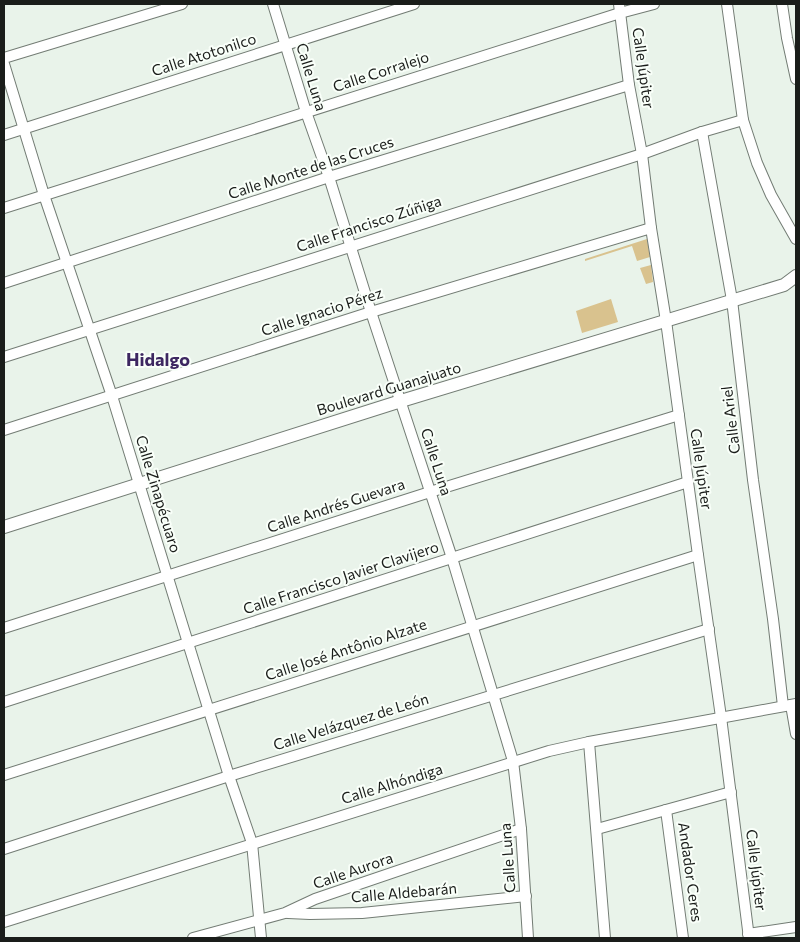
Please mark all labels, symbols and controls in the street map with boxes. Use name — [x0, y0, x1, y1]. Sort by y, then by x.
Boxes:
street label: Calle Júpiter — [629, 26, 659, 110]
street label: Calle Atotonilco — [149, 29, 258, 79]
street label: Calle Luna — [293, 41, 331, 113]
street label: Calle Corralejo — [330, 47, 431, 95]
street label: Calle Monte de las Cruces — [226, 132, 396, 202]
street label: Calle Francisco Zúñiga — [294, 191, 443, 255]
street label: Calle Ignacio Pérez — [259, 283, 385, 339]
district label: Hidalgo — [126, 348, 190, 370]
street label: Boulevard Guanajuato — [314, 358, 463, 419]
street label: Calle Ariel — [717, 385, 743, 455]
street label: Calle Luna — [418, 426, 456, 498]
street label: Calle Júpiter — [687, 427, 717, 511]
street label: Calle Zinapécuaro — [133, 433, 185, 555]
street label: Calle Andrés Guevara — [265, 474, 407, 536]
street label: Calle Francisco Javier Clavijero — [241, 537, 441, 617]
street label: Calle José Antônio Alzate — [263, 614, 429, 684]
street label: Calle Velázquez de León — [271, 689, 431, 753]
street label: Calle Alhóndiga — [339, 759, 445, 807]
street label: Andador Ceres — [675, 821, 707, 923]
street label: Calle Luna — [496, 823, 518, 894]
street label: Calle Júpiter — [743, 828, 771, 912]
street label: Calle Aurora — [310, 848, 395, 892]
street label: Calle Aldebarán — [350, 878, 458, 906]

